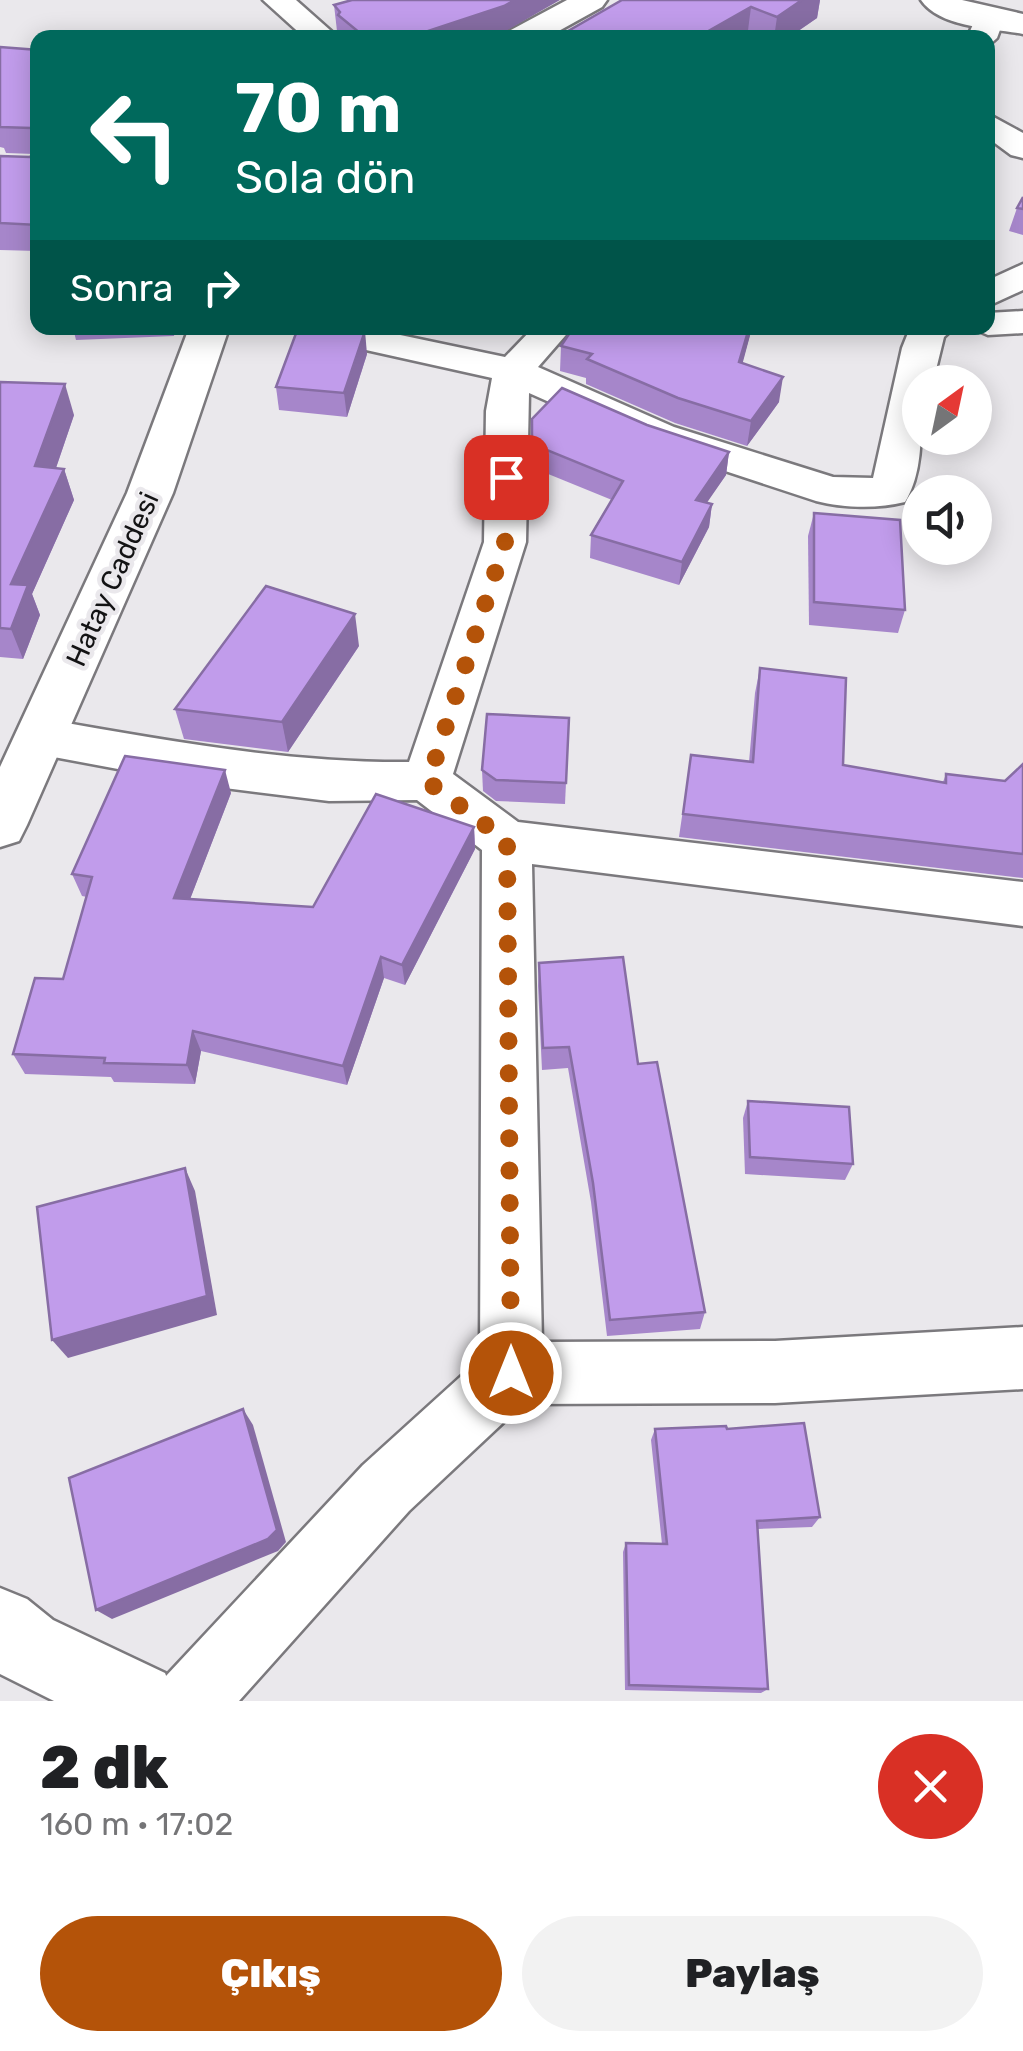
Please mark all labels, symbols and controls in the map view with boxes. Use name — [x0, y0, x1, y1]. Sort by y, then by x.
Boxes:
text: 70 m — [235, 67, 402, 150]
icon: left — [70, 70, 200, 200]
text: Sola dön — [235, 151, 416, 204]
icon: right — [194, 260, 249, 315]
text: Sonra — [70, 265, 174, 311]
north arrow — [902, 365, 992, 455]
map controls — [902, 365, 992, 565]
pin — [464, 435, 549, 520]
icon: arrive — [479, 450, 534, 505]
button: sound — [902, 475, 992, 565]
street label: Hatay Caddesi — [59, 487, 166, 671]
position arrow — [459, 1321, 563, 1425]
text: 2 dk — [40, 1732, 168, 1803]
button: close — [878, 1734, 983, 1839]
text: 160 m · 17:02 — [40, 1805, 233, 1843]
button: Çıkış — [40, 1916, 502, 2031]
button: Paylaş — [522, 1916, 983, 2031]

